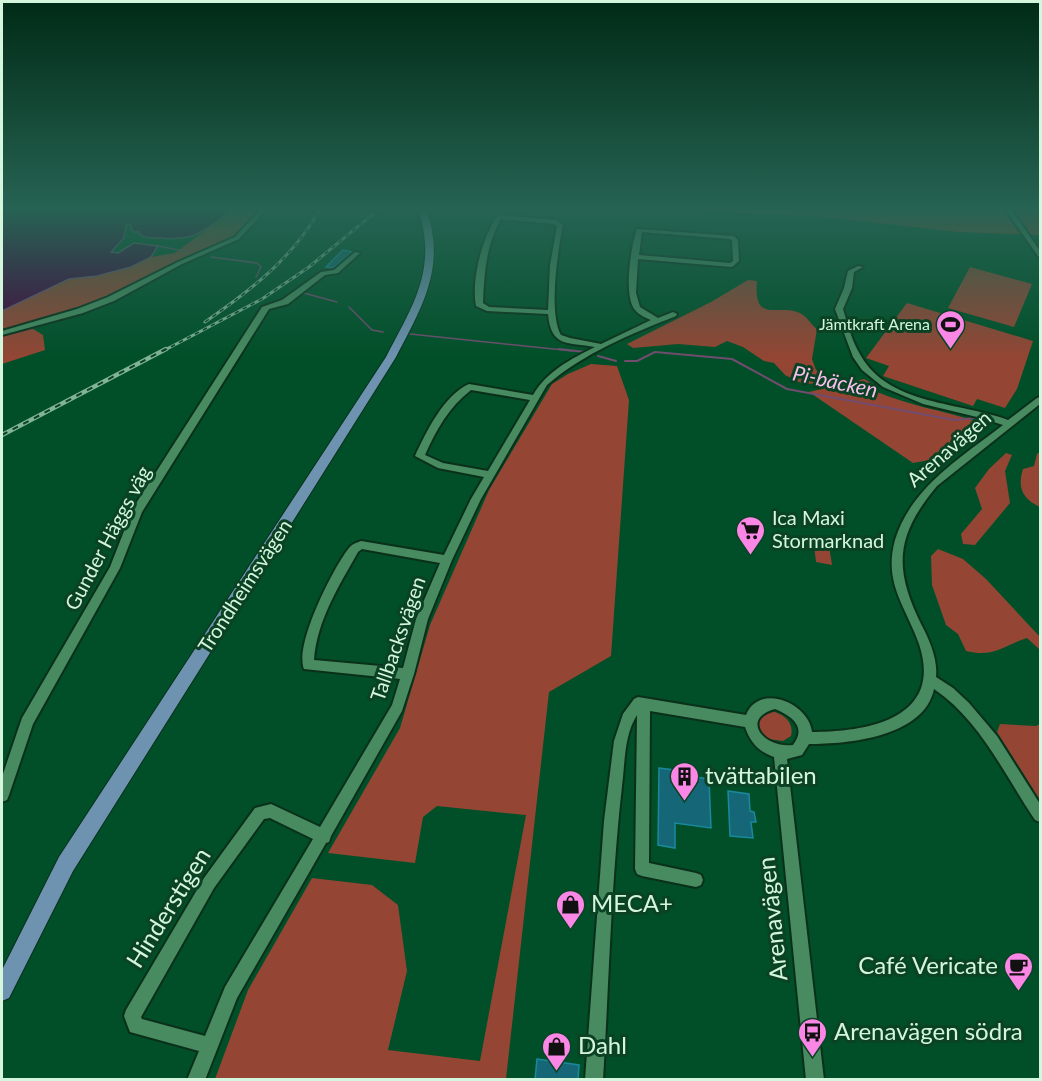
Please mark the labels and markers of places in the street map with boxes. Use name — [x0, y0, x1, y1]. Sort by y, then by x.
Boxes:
sports icon: Jämtkraft Arena — [935, 308, 967, 350]
place label: Jämtkraft Arena — [819, 314, 930, 333]
place label: Ica Maxi Stormarknad — [772, 505, 884, 552]
supermarket icon: Ica Maxi Stormarknad — [735, 514, 767, 556]
building icon: tvättabilen — [668, 760, 700, 802]
place label: tvättabilen — [705, 760, 817, 789]
shop icon: MECA+ — [554, 888, 586, 930]
place label: MECA+ — [591, 888, 673, 917]
place label: Café Vericate — [858, 950, 998, 979]
cafe icon: Café Vericate — [1003, 950, 1035, 992]
bus stop icon: Arenavägen södra — [797, 1016, 829, 1058]
place label: Arenavägen södra — [834, 1016, 1023, 1045]
shop icon: Dahl — [541, 1030, 573, 1072]
place label: Dahl — [578, 1030, 627, 1059]

